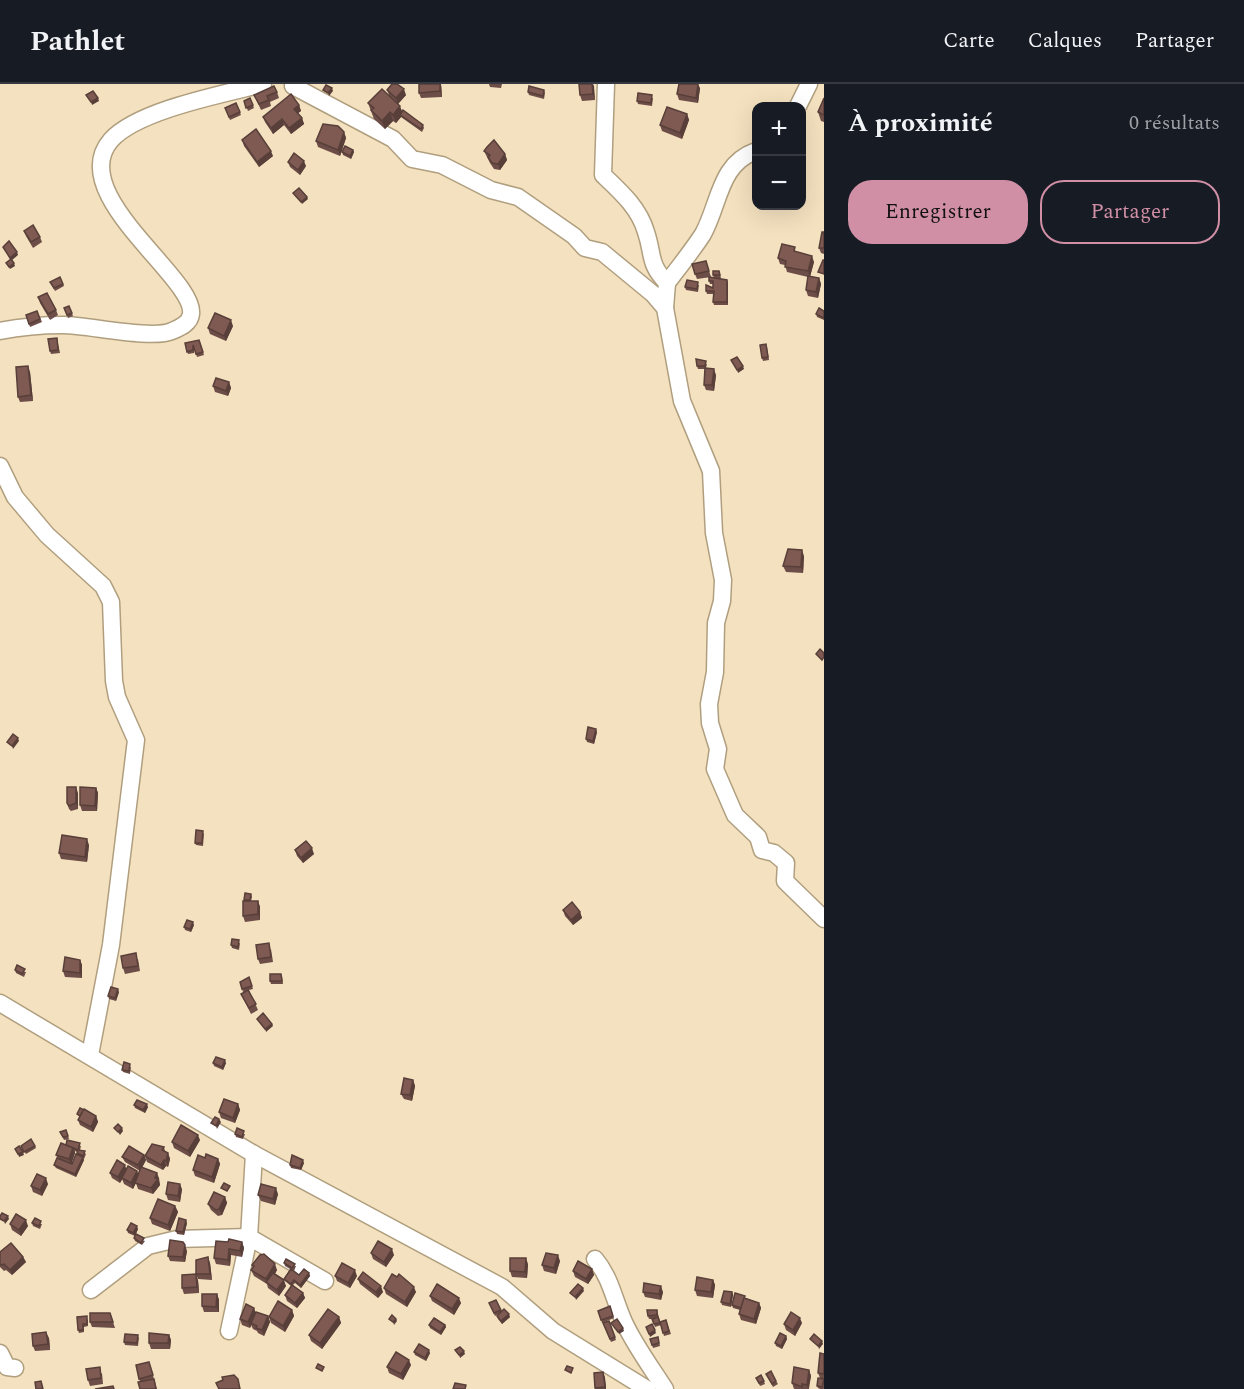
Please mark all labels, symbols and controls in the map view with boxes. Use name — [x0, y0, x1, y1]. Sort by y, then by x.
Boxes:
text: Pathlet — [30, 20, 125, 63]
text: Carte — [943, 25, 995, 57]
text: Calques — [1028, 25, 1102, 57]
text: Partager — [1135, 25, 1214, 57]
map controls — [752, 102, 806, 210]
button: + — [752, 102, 806, 156]
text: À proximité — [848, 103, 993, 143]
text: 0 résultats — [1129, 108, 1220, 138]
button: − — [752, 156, 806, 210]
button: Enregistrer — [848, 180, 1028, 244]
button: Partager — [1040, 180, 1220, 244]

